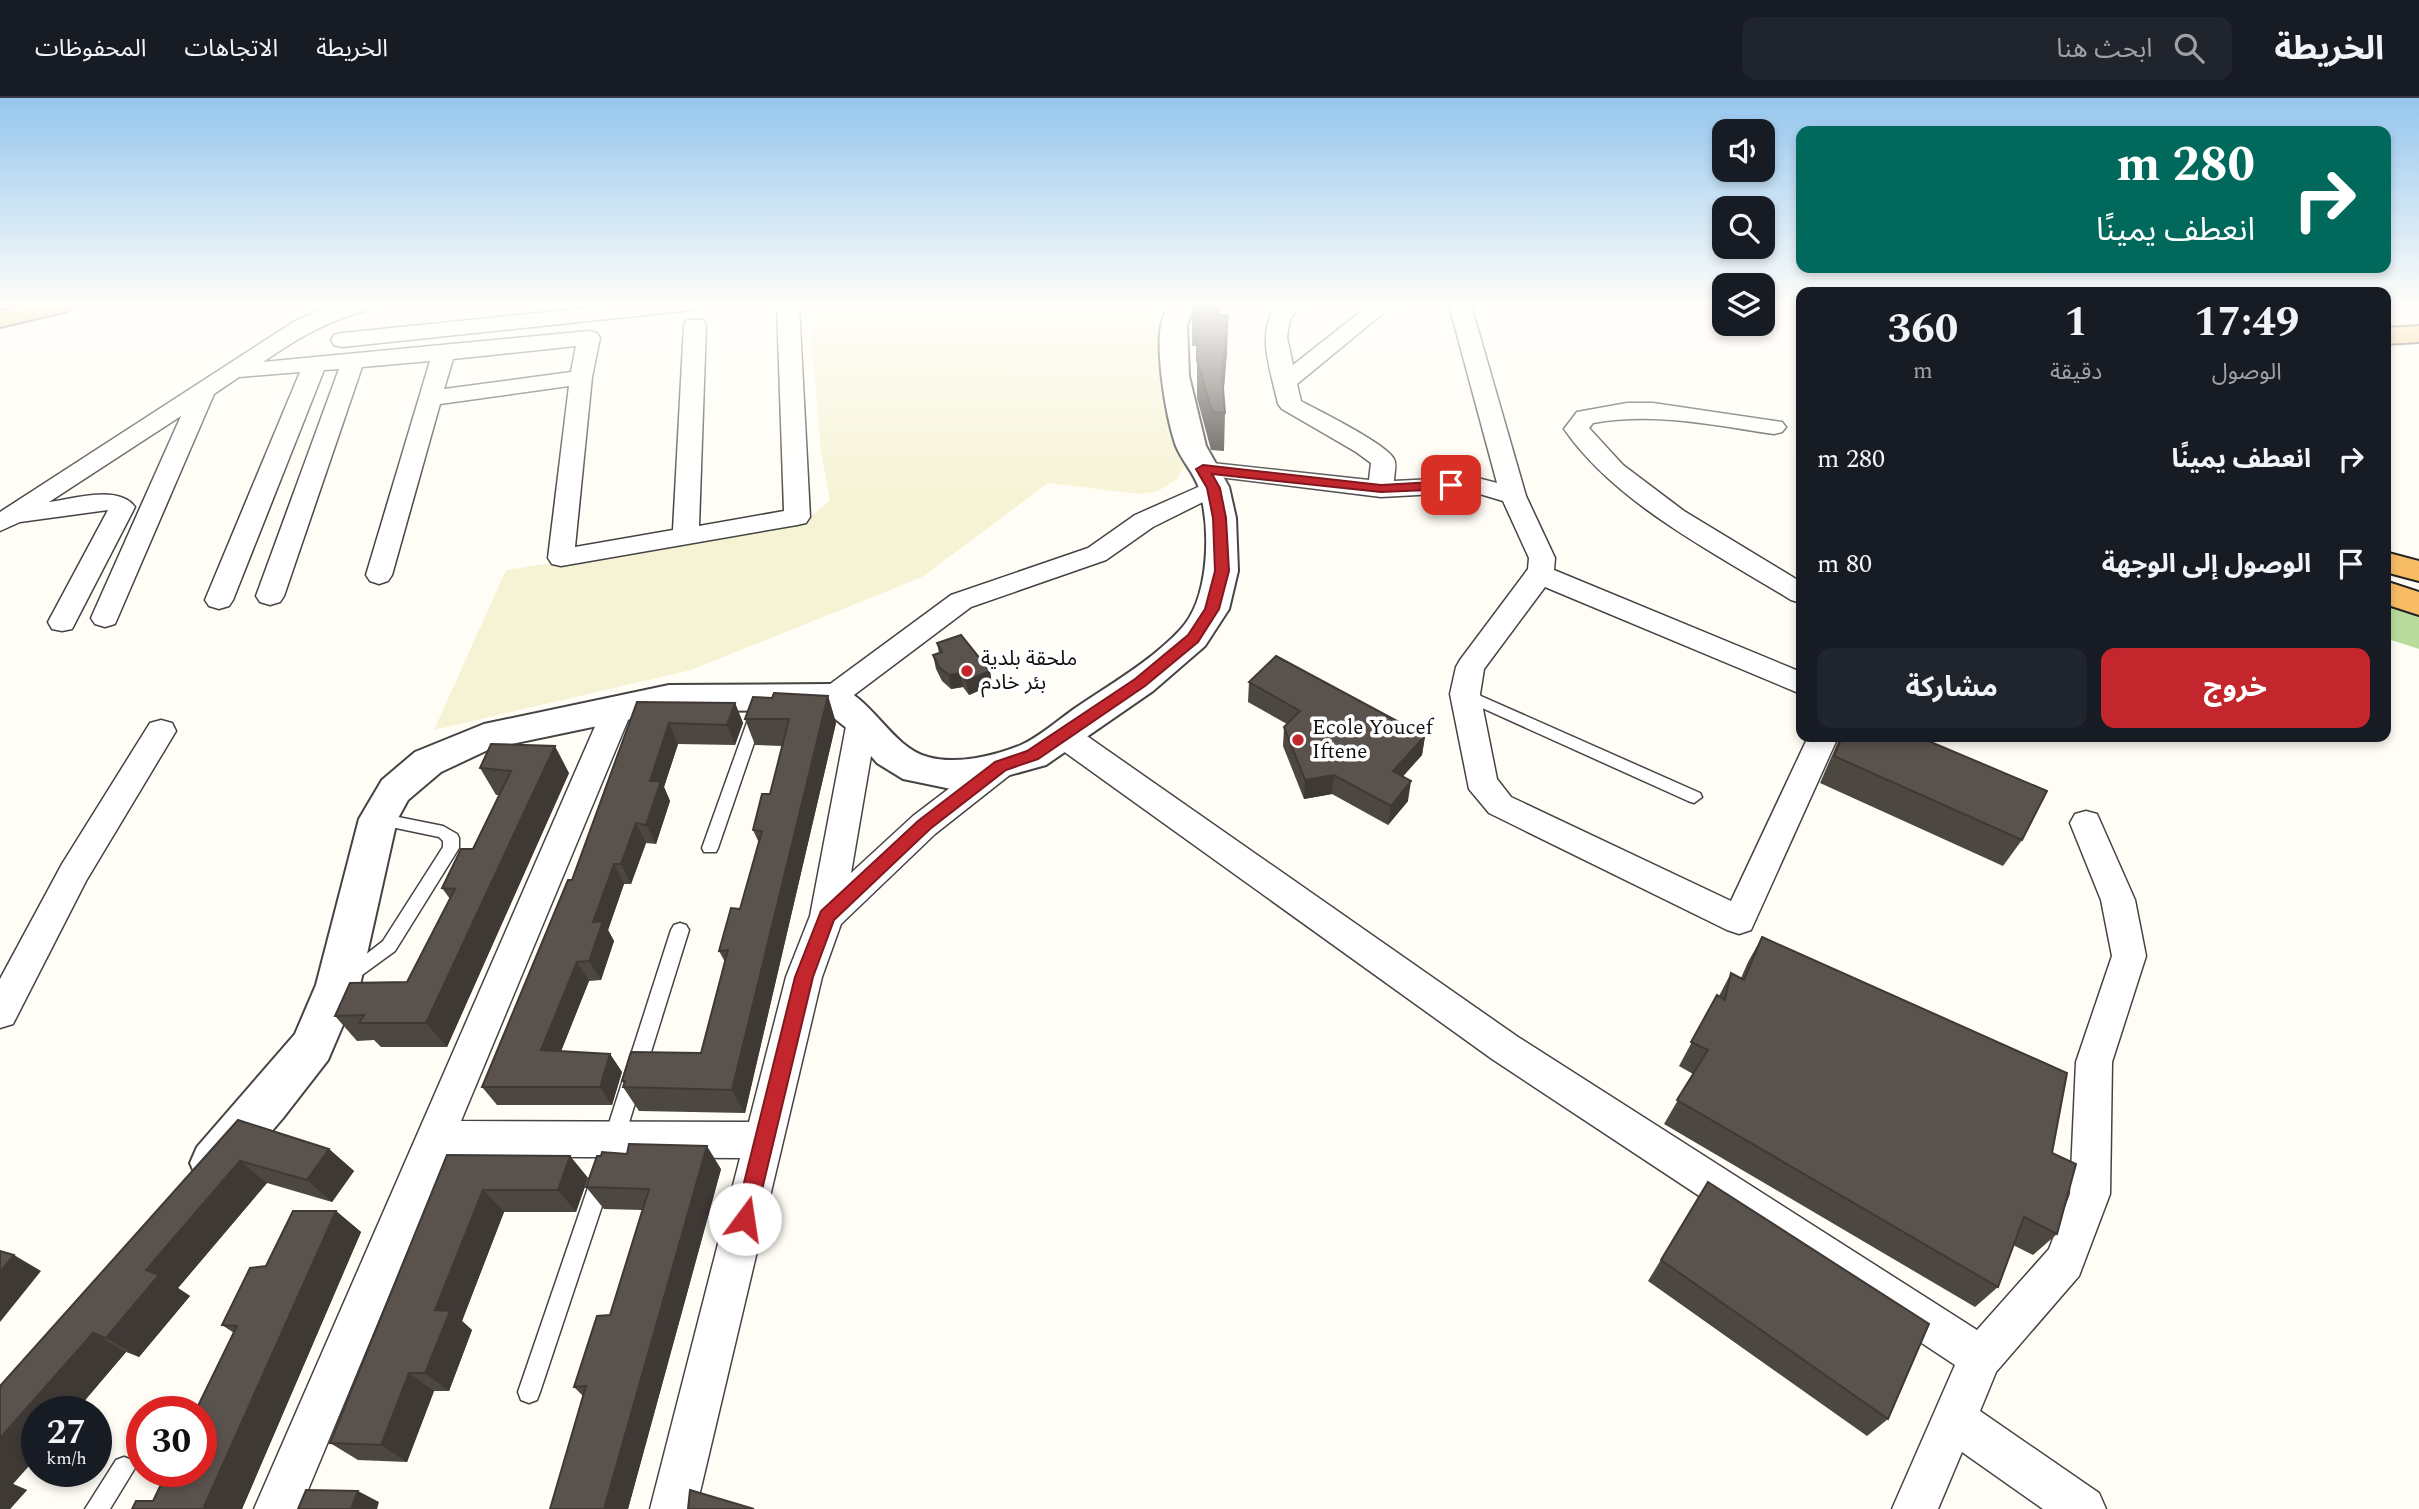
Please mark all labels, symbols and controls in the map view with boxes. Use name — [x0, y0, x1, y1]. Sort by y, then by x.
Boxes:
search box — [1742, 17, 2232, 80]
text: الخريطة — [2274, 24, 2384, 74]
text: ابحث هنا — [2056, 29, 2152, 69]
icon: search — [2170, 29, 2208, 67]
text: المحفوظات — [35, 31, 146, 67]
text: الاتجاهات — [184, 31, 278, 67]
text: الخريطة — [316, 31, 388, 67]
map controls — [1712, 119, 1775, 336]
button: sound — [1712, 119, 1775, 182]
text: 280 m — [2116, 128, 2255, 203]
icon: right — [2279, 154, 2370, 245]
button: search — [1712, 196, 1775, 259]
text: انعطف يمينًا — [2096, 206, 2255, 255]
button: layers — [1712, 273, 1775, 336]
text: 1 — [2064, 291, 2088, 354]
text: 17:49 — [2194, 291, 2299, 354]
text: 360 — [1888, 298, 1958, 361]
text: m — [1913, 354, 1933, 389]
text: دقيقة — [2050, 355, 2102, 390]
text: الوصول — [2212, 355, 2282, 390]
text: 280 m — [1817, 439, 1885, 479]
text: انعطف يمينًا — [2172, 439, 2311, 479]
icon: right — [2332, 440, 2370, 478]
pin — [1421, 455, 1481, 515]
icon: arrive — [1432, 466, 1470, 504]
text: 80 m — [1817, 544, 1872, 584]
text: الوصول إلى الوجهة — [2102, 544, 2311, 584]
icon: arrive — [2332, 545, 2370, 583]
place label: ملحقة بلدية بئر خادم — [981, 643, 1077, 699]
button: مشاركة — [1817, 648, 2087, 728]
button: خروج — [2101, 648, 2370, 728]
marker: ملحقة بلدية بئر خادم — [959, 663, 975, 679]
place label: Ecole Youcef Iftene — [1312, 712, 1435, 768]
marker: Ecole Youcef Iftene — [1290, 732, 1306, 748]
position arrow — [708, 1182, 782, 1256]
speed limit sign: 30 — [126, 1396, 217, 1487]
text: 27 — [47, 1406, 86, 1459]
text: km/h — [46, 1445, 87, 1472]

